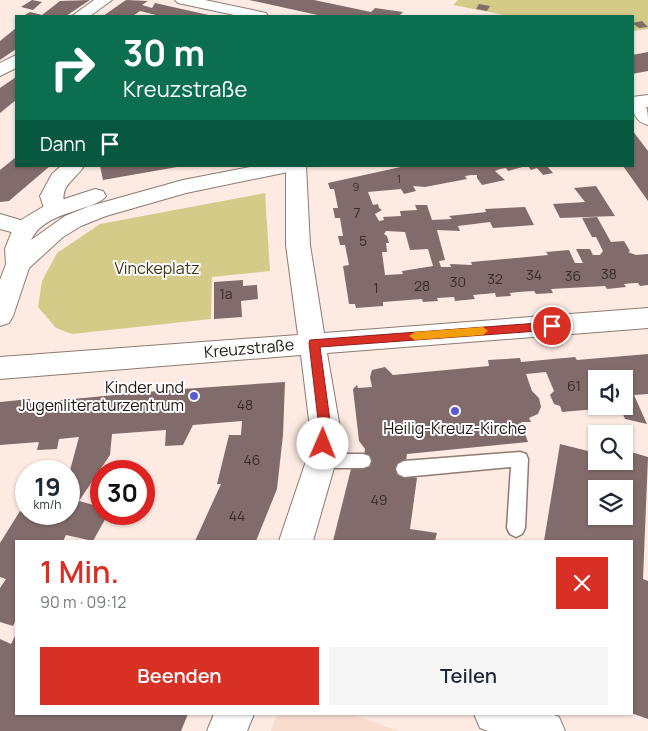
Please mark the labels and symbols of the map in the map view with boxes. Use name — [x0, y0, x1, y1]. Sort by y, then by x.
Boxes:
house number: 1 — [397, 171, 401, 186]
house number: 9 — [353, 179, 360, 194]
house number: 7 — [353, 203, 361, 222]
house number: 5 — [359, 231, 367, 250]
park label: Vinckeplatz — [114, 257, 200, 279]
house number: 38 — [601, 264, 617, 283]
house number: 34 — [526, 265, 542, 284]
house number: 36 — [565, 266, 581, 285]
house number: 32 — [487, 269, 503, 288]
house number: 30 — [450, 272, 466, 291]
house number: 28 — [414, 276, 430, 295]
house number: 1 — [373, 278, 379, 297]
house number: 1a — [219, 284, 233, 303]
pin — [531, 305, 573, 347]
street label: Kreuzstraße — [203, 333, 295, 363]
place label: Kinder und Jugenliteraturzentrum — [18, 376, 184, 416]
house number: 61 — [567, 376, 581, 395]
marker: Kinder und Jugenliteraturzentrum — [188, 390, 200, 402]
house number: 48 — [237, 395, 253, 414]
marker: Heilig-Kreuz-Kirche — [449, 405, 461, 417]
position arrow — [296, 417, 348, 469]
place label: Heilig-Kreuz-Kirche — [383, 417, 527, 439]
house number: 46 — [244, 450, 260, 469]
speed limit sign: 30 — [90, 460, 155, 525]
house number: 49 — [371, 490, 387, 509]
house number: 44 — [229, 506, 245, 525]

